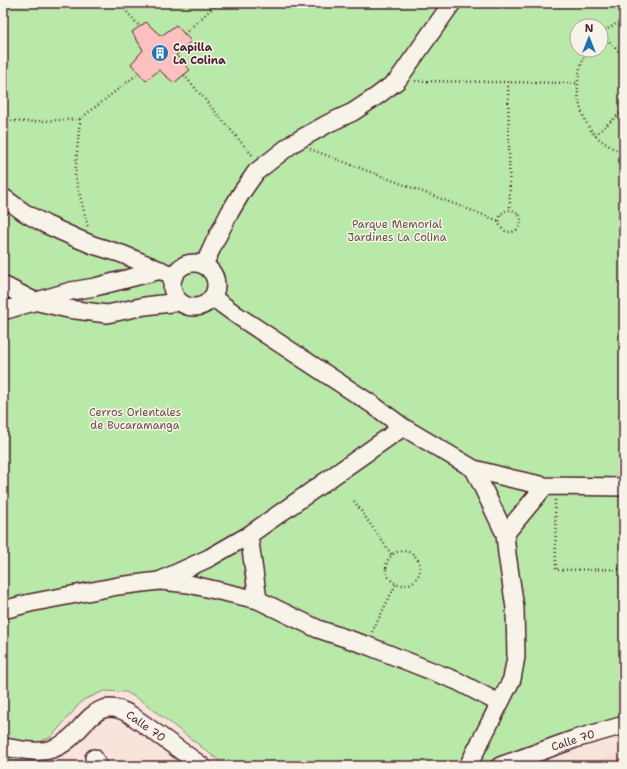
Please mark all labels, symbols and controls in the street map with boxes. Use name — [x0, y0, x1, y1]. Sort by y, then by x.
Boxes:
north arrow — [569, 18, 609, 58]
text: N — [585, 21, 594, 36]
place label: Capilla La Colina — [173, 40, 226, 68]
building icon: Capilla La Colina — [150, 43, 170, 63]
park label: Parque Memorial Jardines La Colina — [347, 217, 447, 245]
park label: Cerros Orientales de Bucaramanga — [89, 405, 181, 433]
street label: Calle 70 — [123, 707, 168, 745]
street label: Calle 70 — [549, 726, 597, 755]

